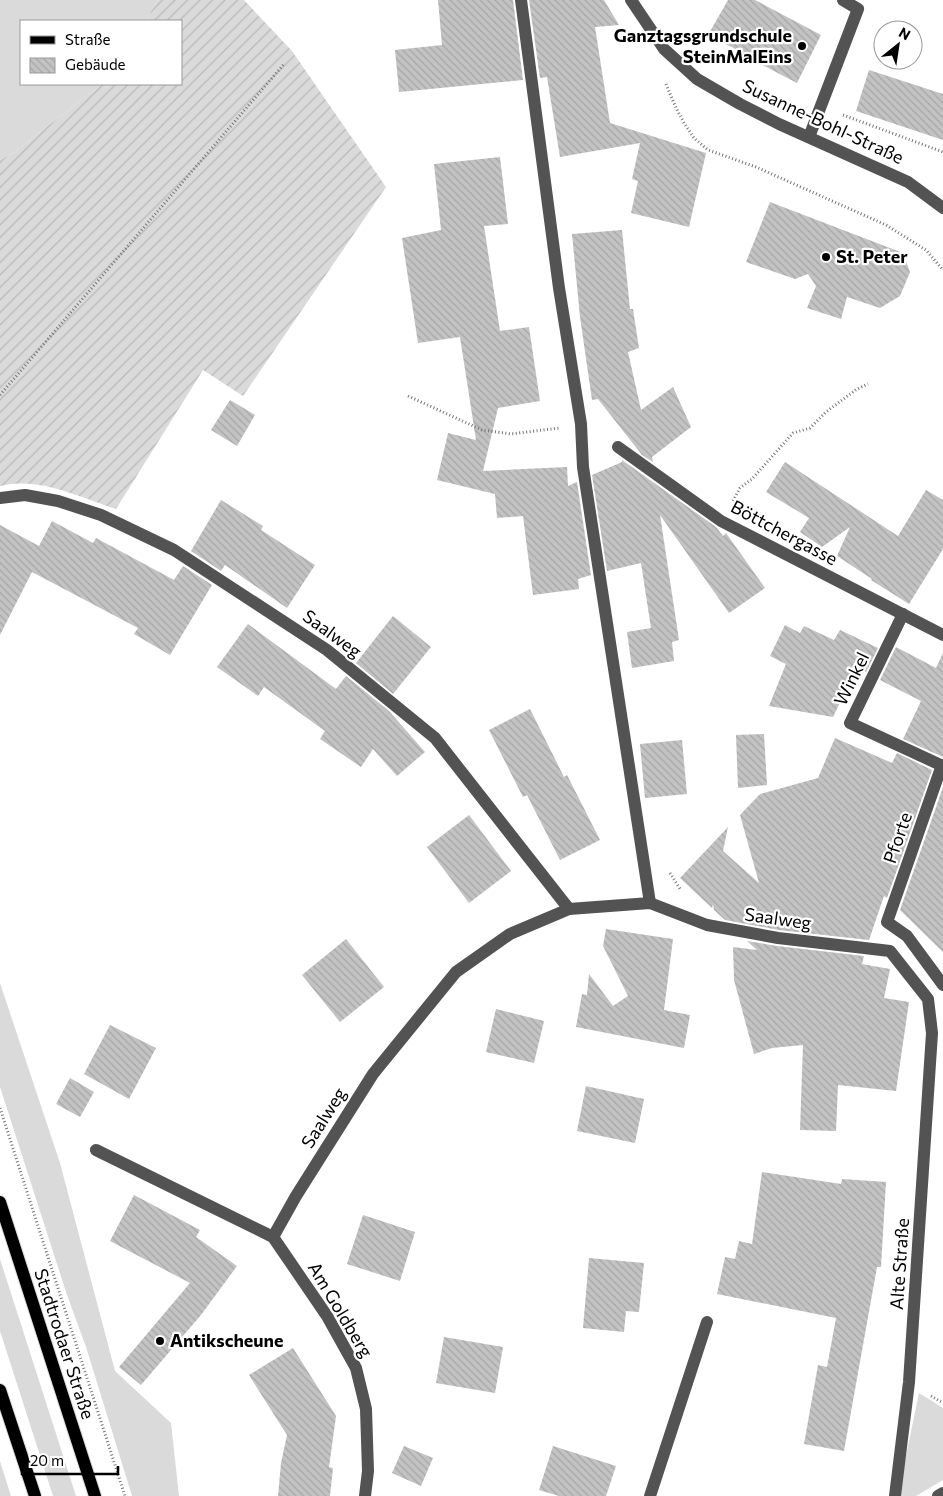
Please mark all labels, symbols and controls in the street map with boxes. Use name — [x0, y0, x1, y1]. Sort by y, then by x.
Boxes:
legend — [20, 20, 182, 85]
north arrow — [873, 20, 923, 70]
text: N — [896, 23, 914, 43]
place label: Ganztagsgrundschule SteinMalEins — [614, 24, 792, 67]
text: Straße — [65, 30, 111, 48]
marker: Ganztagsgrundschule SteinMalEins — [796, 40, 808, 52]
text: Gebäude — [65, 55, 126, 73]
street label: Susanne-Bohl-Straße — [739, 74, 908, 168]
place label: St. Peter — [836, 245, 908, 267]
marker: St. Peter — [820, 251, 832, 263]
street label: Böttchergasse — [727, 495, 842, 569]
street label: Saalweg — [299, 605, 366, 662]
street label: Winkel — [829, 648, 873, 709]
street label: Pforte — [878, 809, 916, 866]
street label: Saalweg — [743, 902, 813, 934]
street label: Saalweg — [296, 1083, 350, 1152]
street label: Alte Straße — [885, 1217, 913, 1310]
street label: Am Goldberg — [304, 1258, 378, 1361]
street label: Stadtrodaer Straße — [30, 1266, 100, 1422]
place label: Antikscheune — [170, 1329, 283, 1351]
marker: Antikscheune — [154, 1335, 166, 1347]
scale bar — [22, 1444, 119, 1476]
text: 20 m — [30, 1451, 64, 1469]

